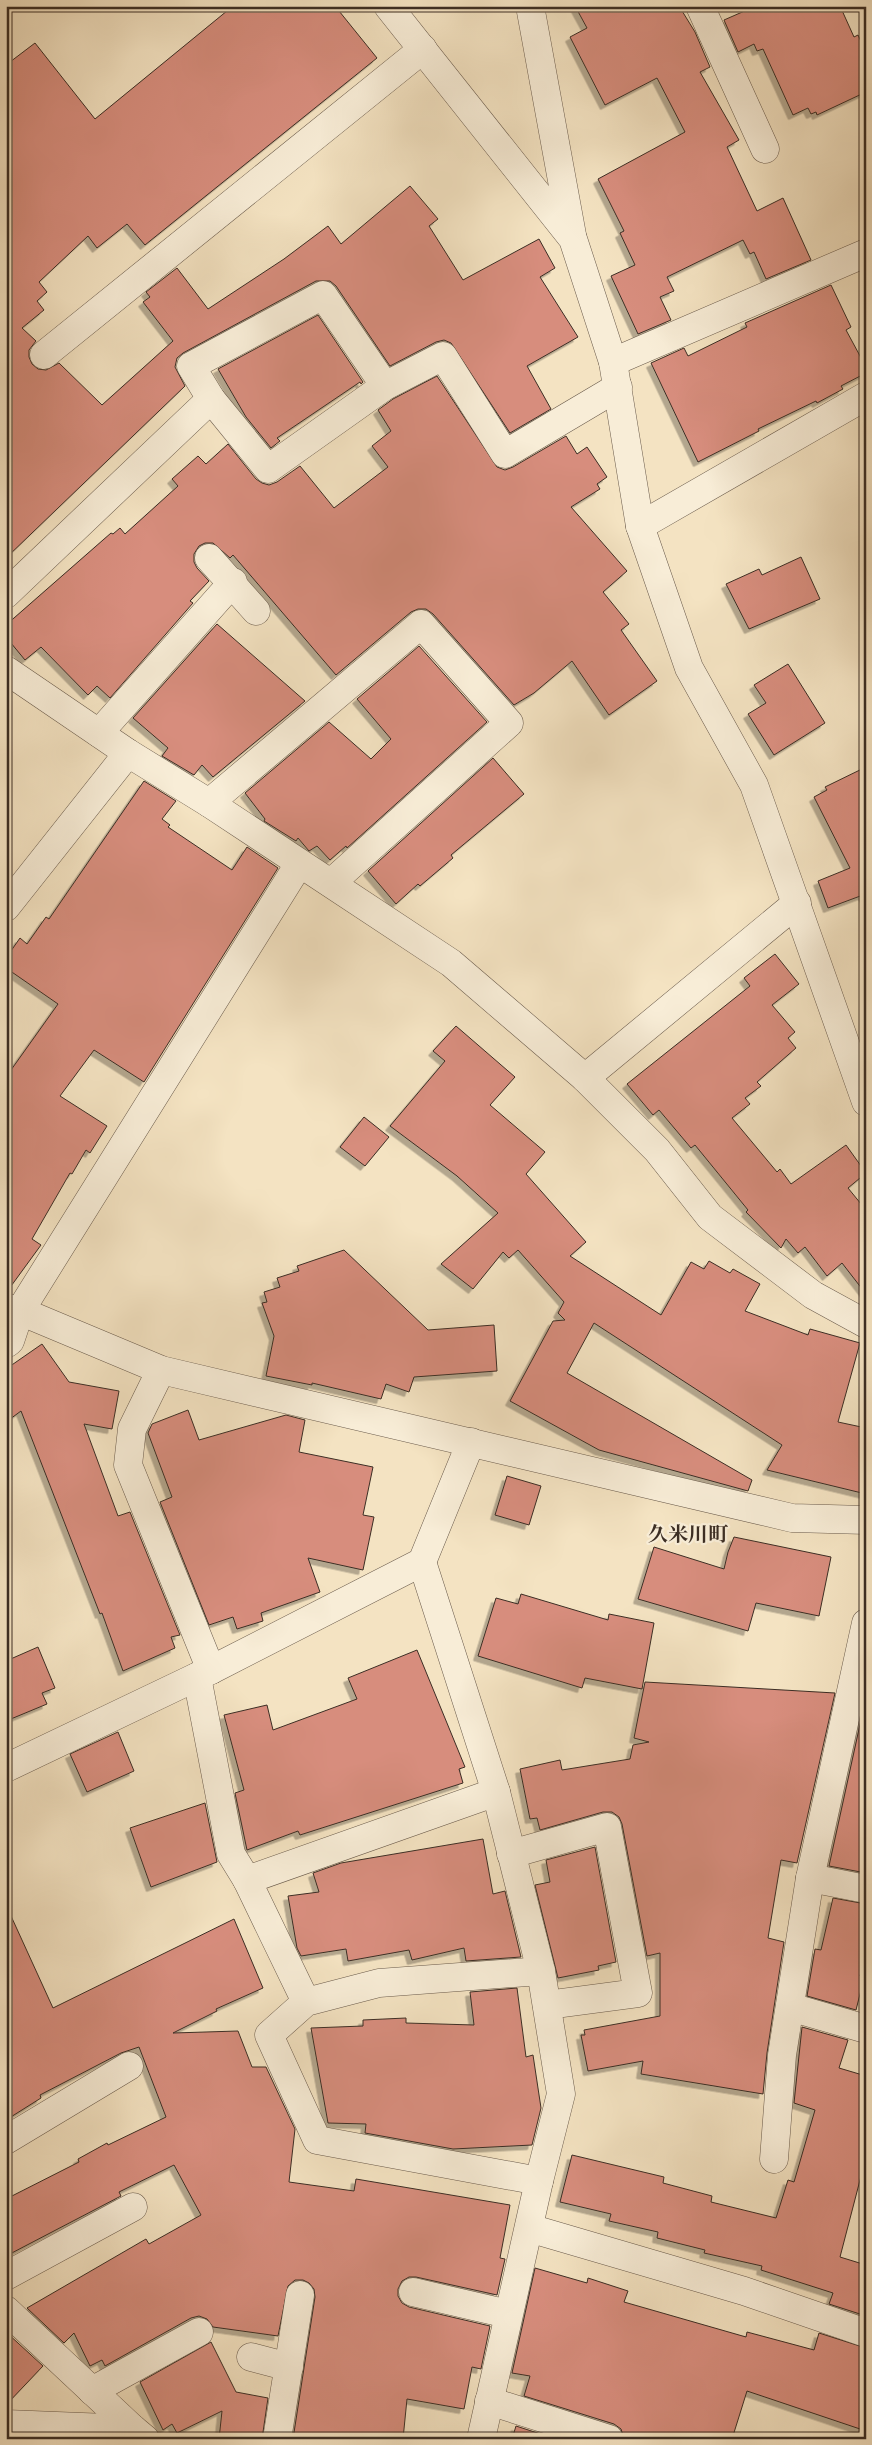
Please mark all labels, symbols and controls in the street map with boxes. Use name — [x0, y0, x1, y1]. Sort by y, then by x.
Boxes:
district label: 久米川町 — [648, 1521, 729, 1548]

